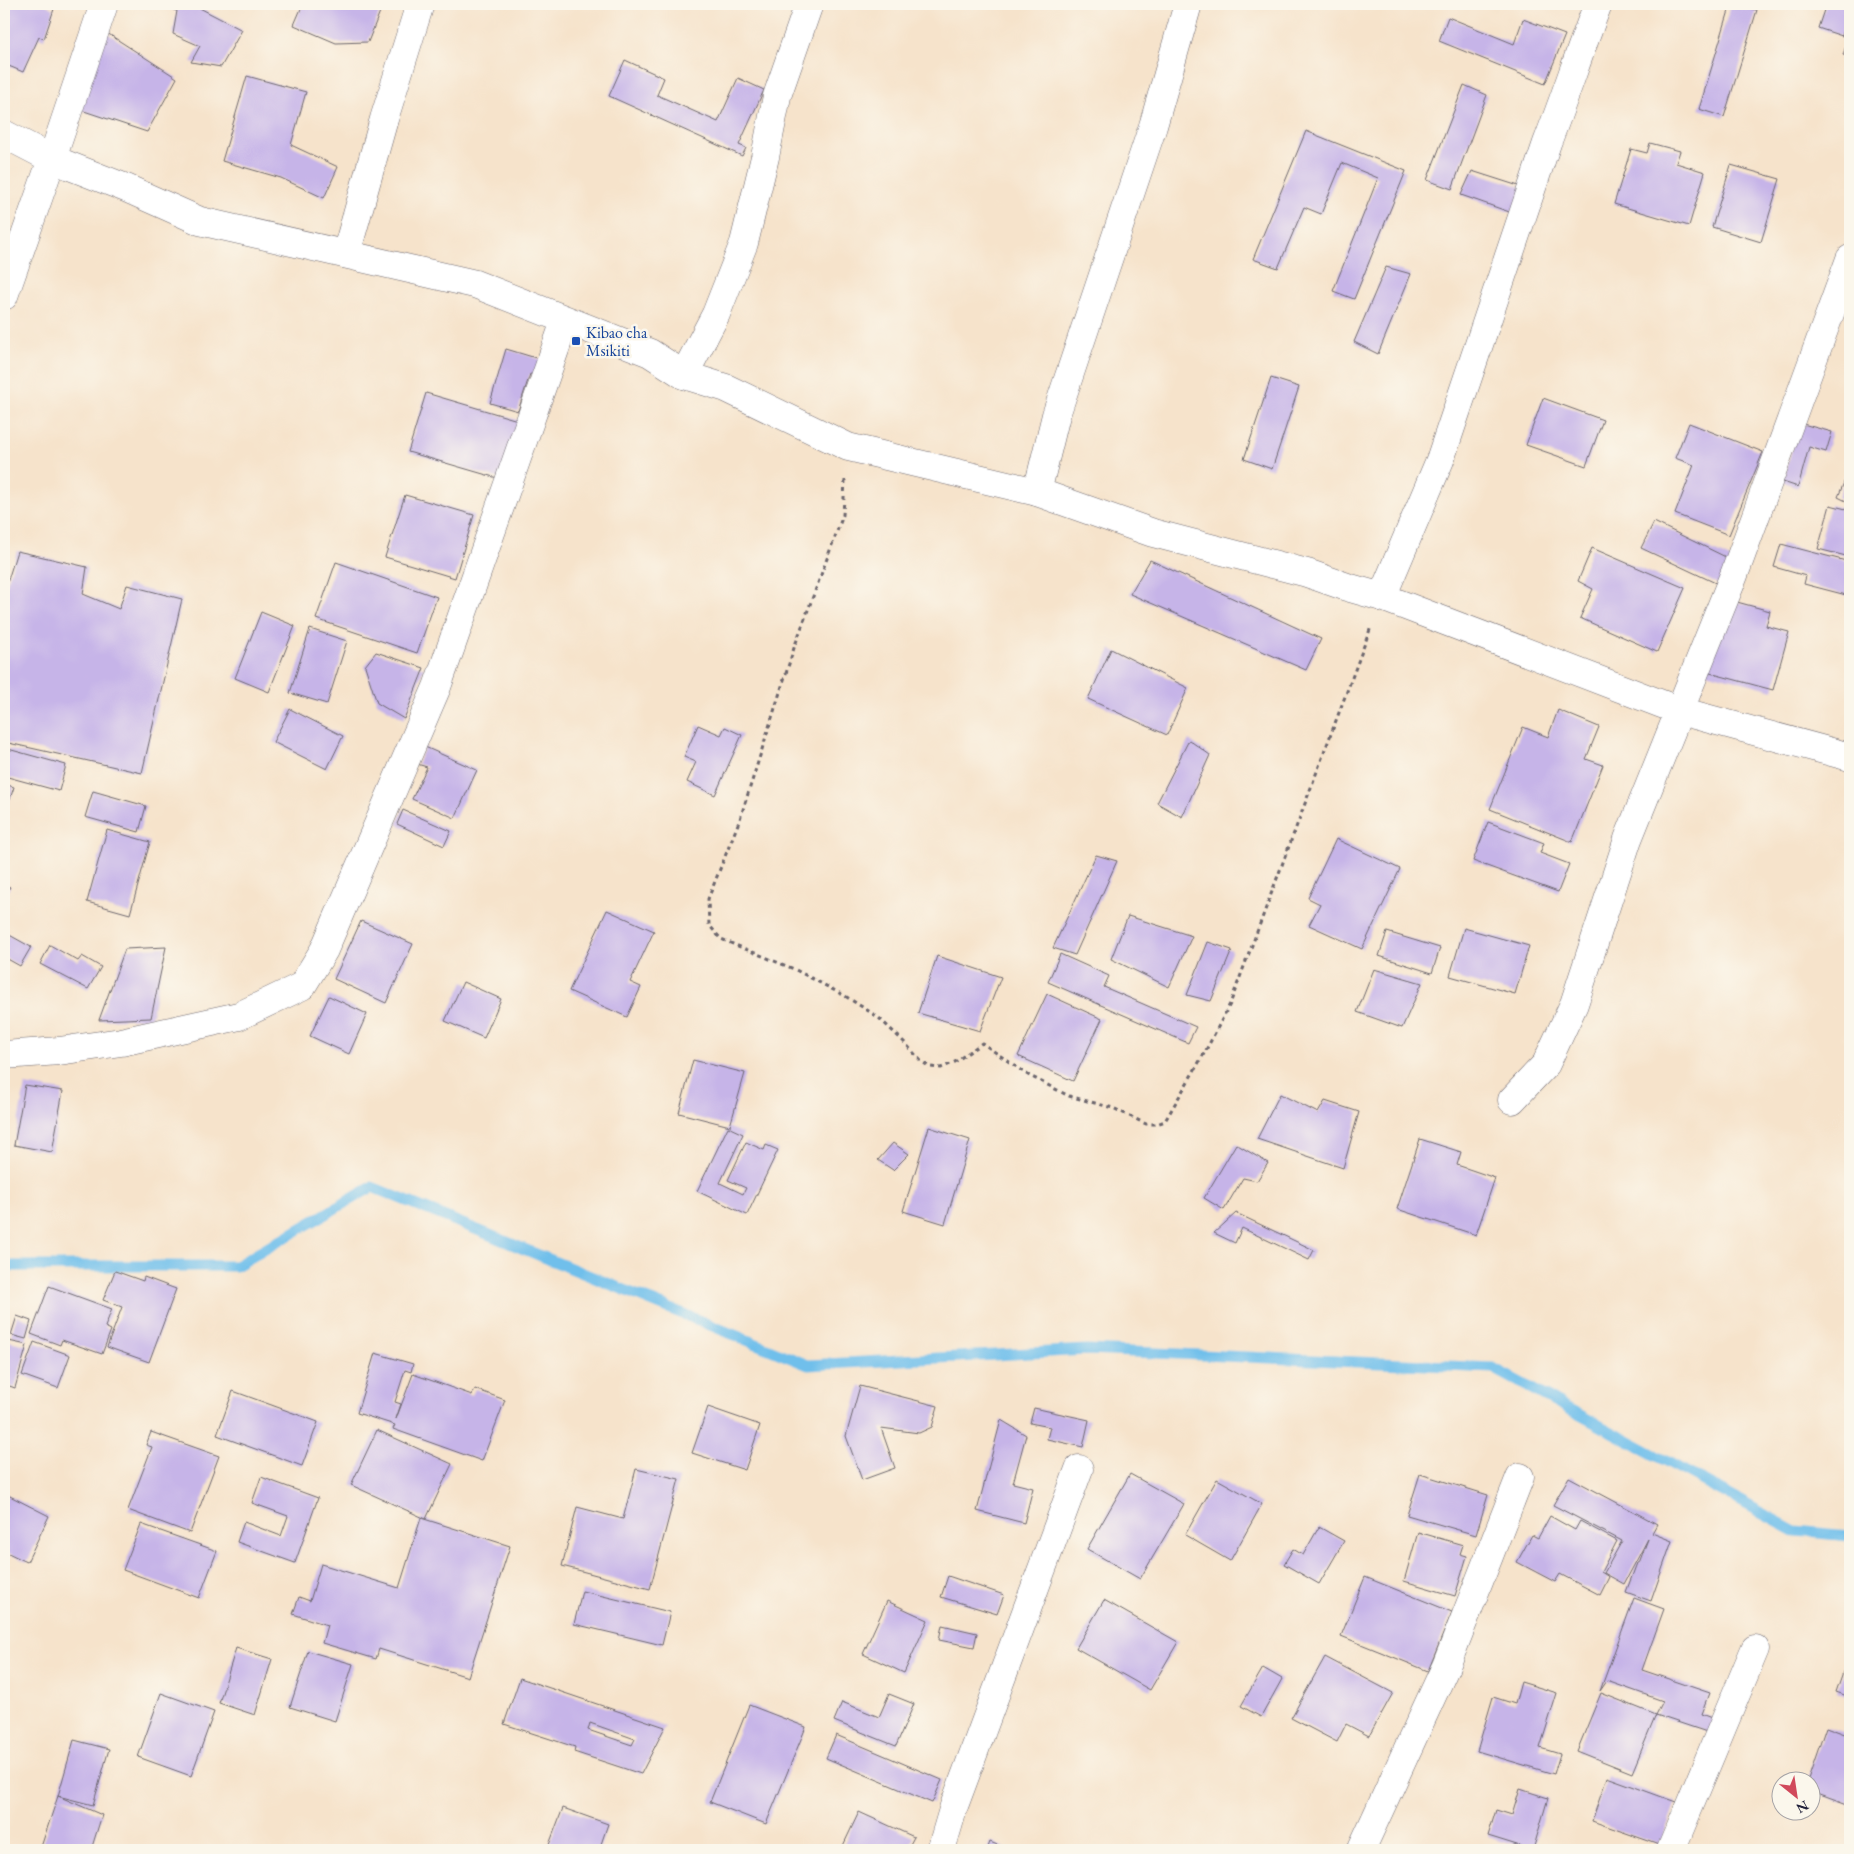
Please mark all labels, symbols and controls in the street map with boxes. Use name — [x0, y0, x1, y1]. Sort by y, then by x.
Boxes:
place label: Kibao cha Msikiti — [586, 322, 648, 361]
marker: Kibao cha Msikiti — [570, 335, 582, 347]
north arrow — [1772, 1772, 1822, 1822]
text: N — [1793, 1797, 1812, 1818]

